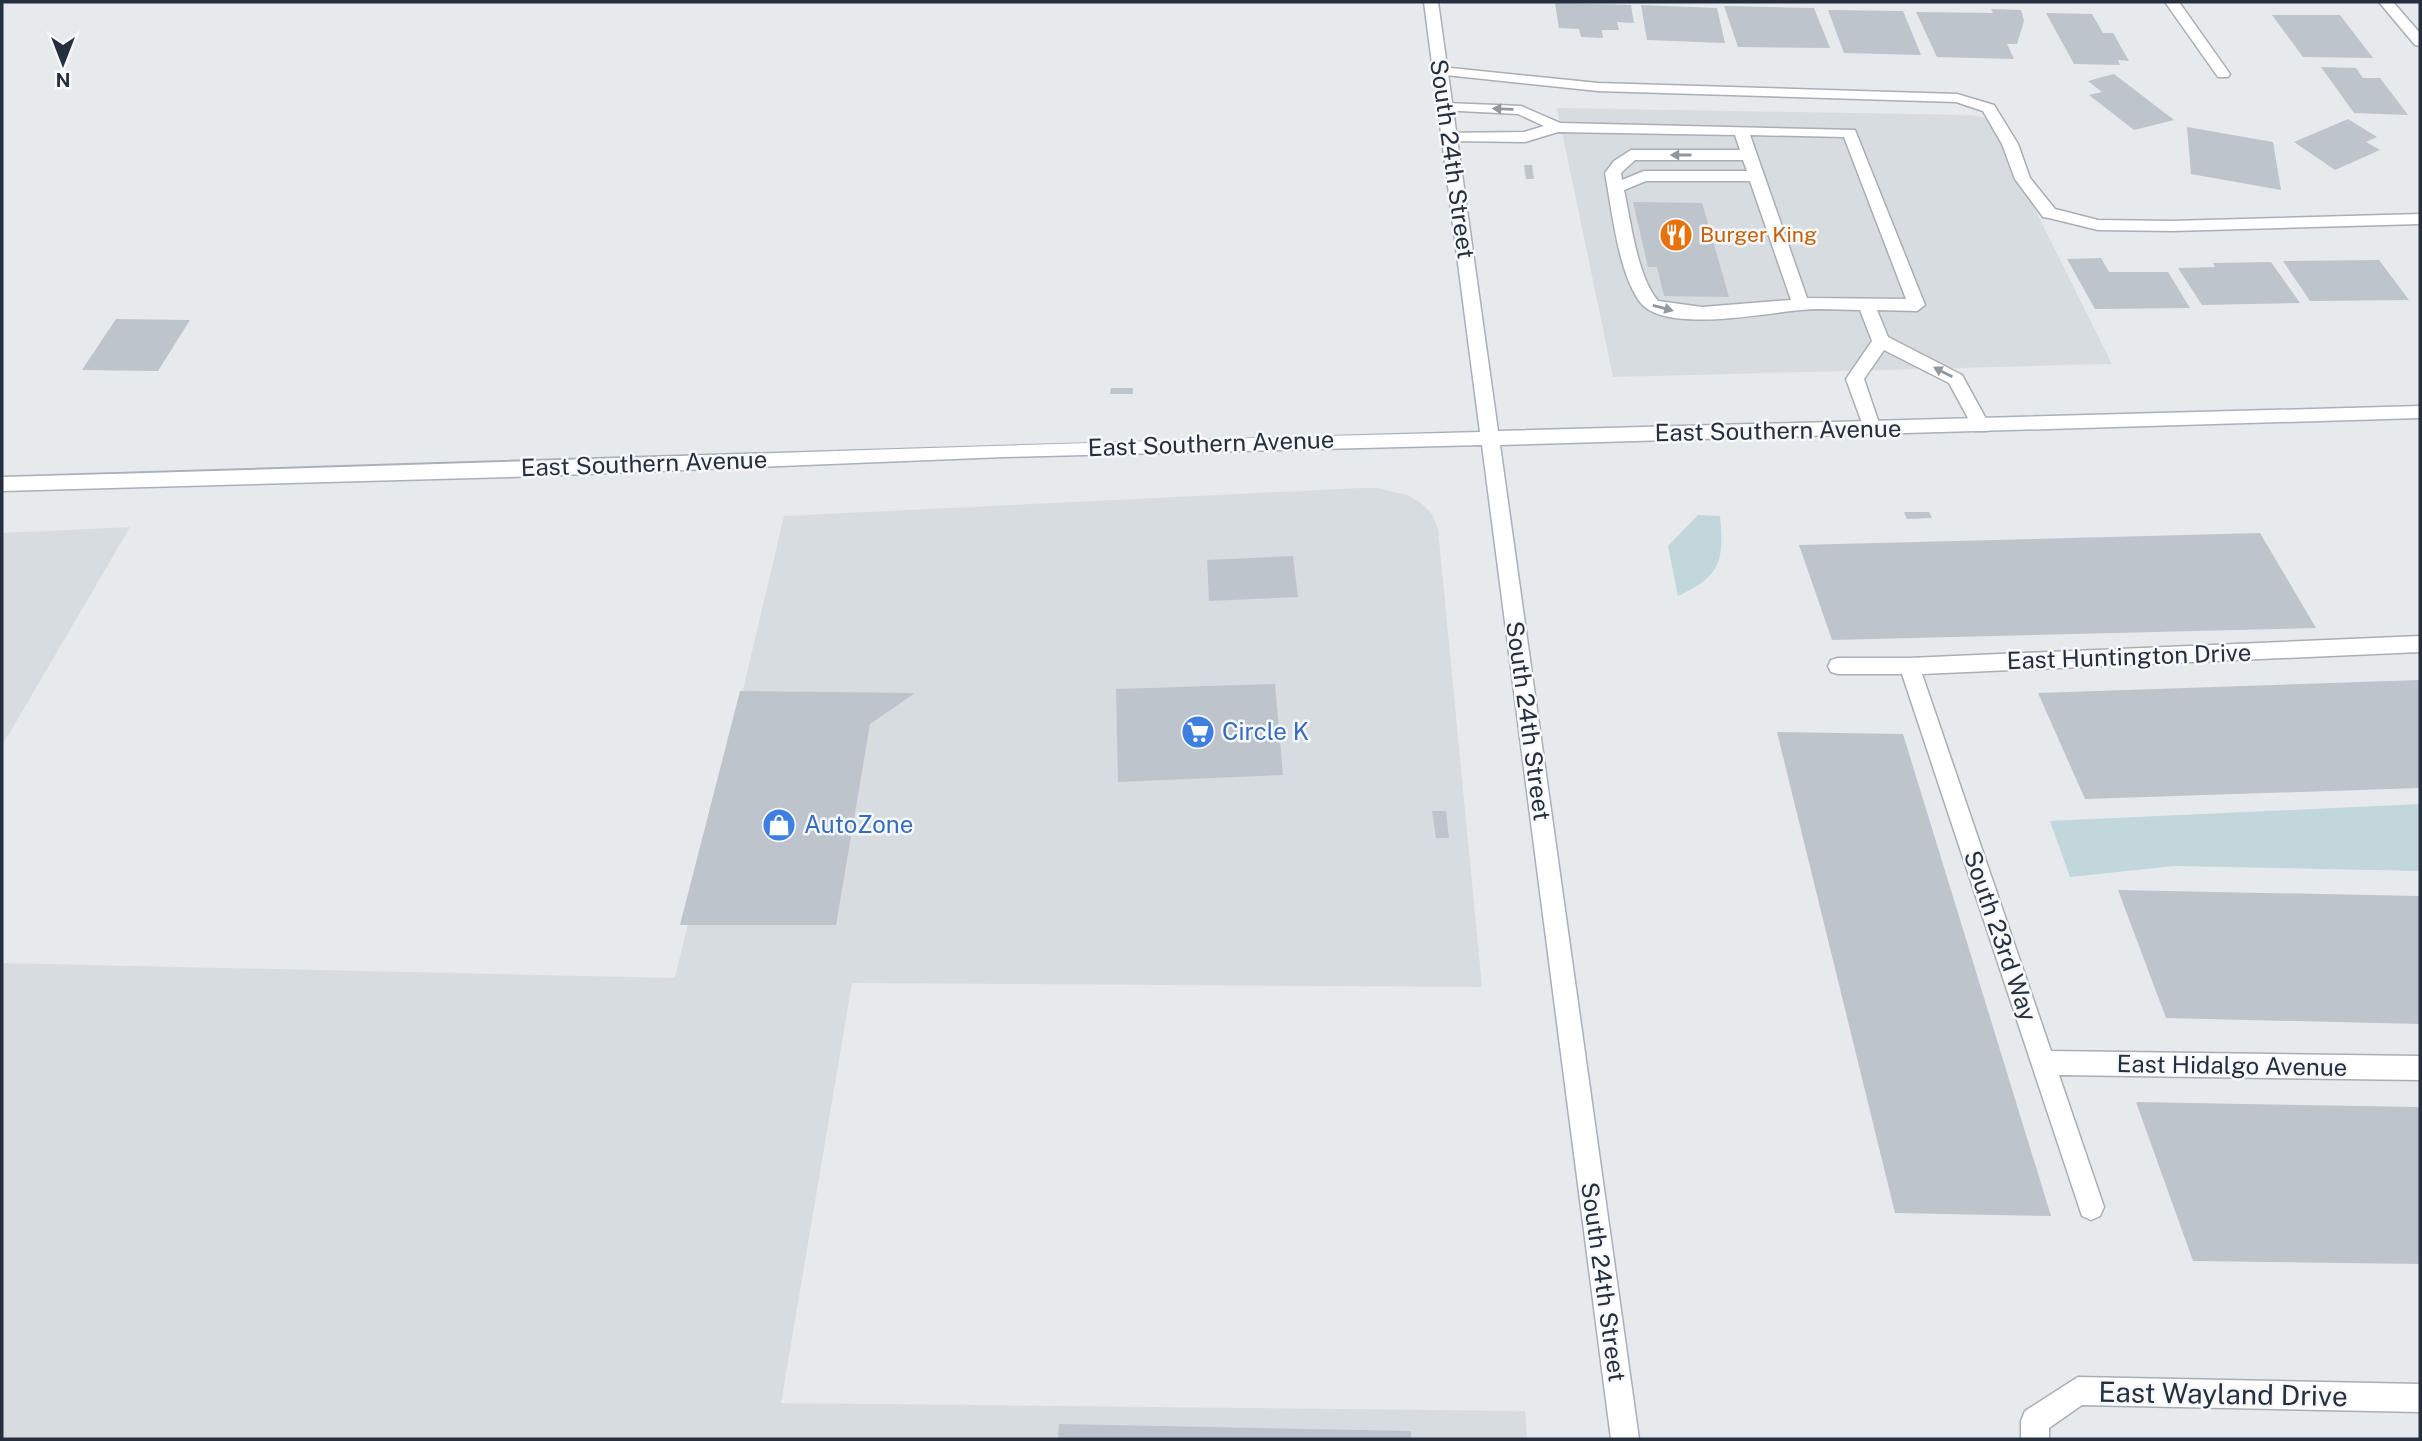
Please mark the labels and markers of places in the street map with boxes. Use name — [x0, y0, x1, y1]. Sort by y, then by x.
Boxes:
restaurant icon: Burger King — [1657, 216, 1695, 254]
place label: Burger King — [1700, 222, 1817, 247]
supermarket icon: Circle K — [1179, 713, 1217, 751]
place label: Circle K — [1222, 717, 1309, 745]
shop icon: AutoZone — [760, 806, 798, 844]
place label: AutoZone — [804, 810, 913, 838]

